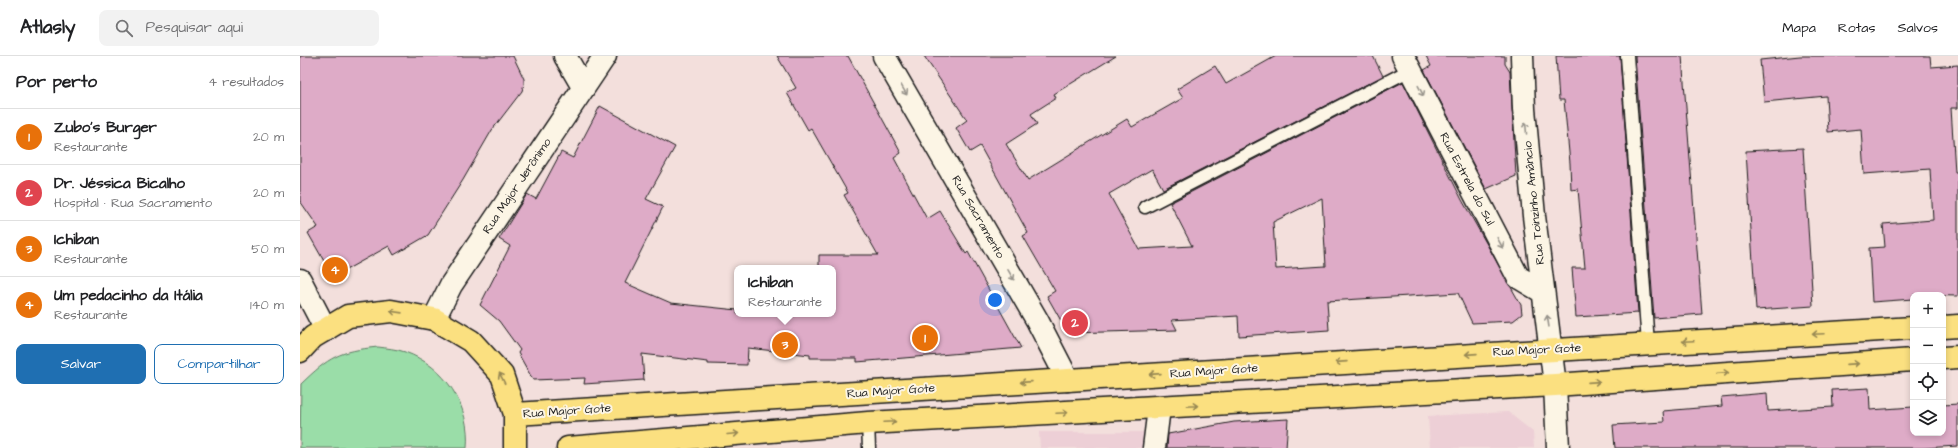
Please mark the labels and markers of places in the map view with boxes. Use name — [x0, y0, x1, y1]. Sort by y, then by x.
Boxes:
pin: 4 — [322, 255, 348, 285]
pin: 2 — [1062, 308, 1088, 338]
pin: 1 — [912, 323, 938, 353]
pin: 3 — [772, 330, 798, 360]

